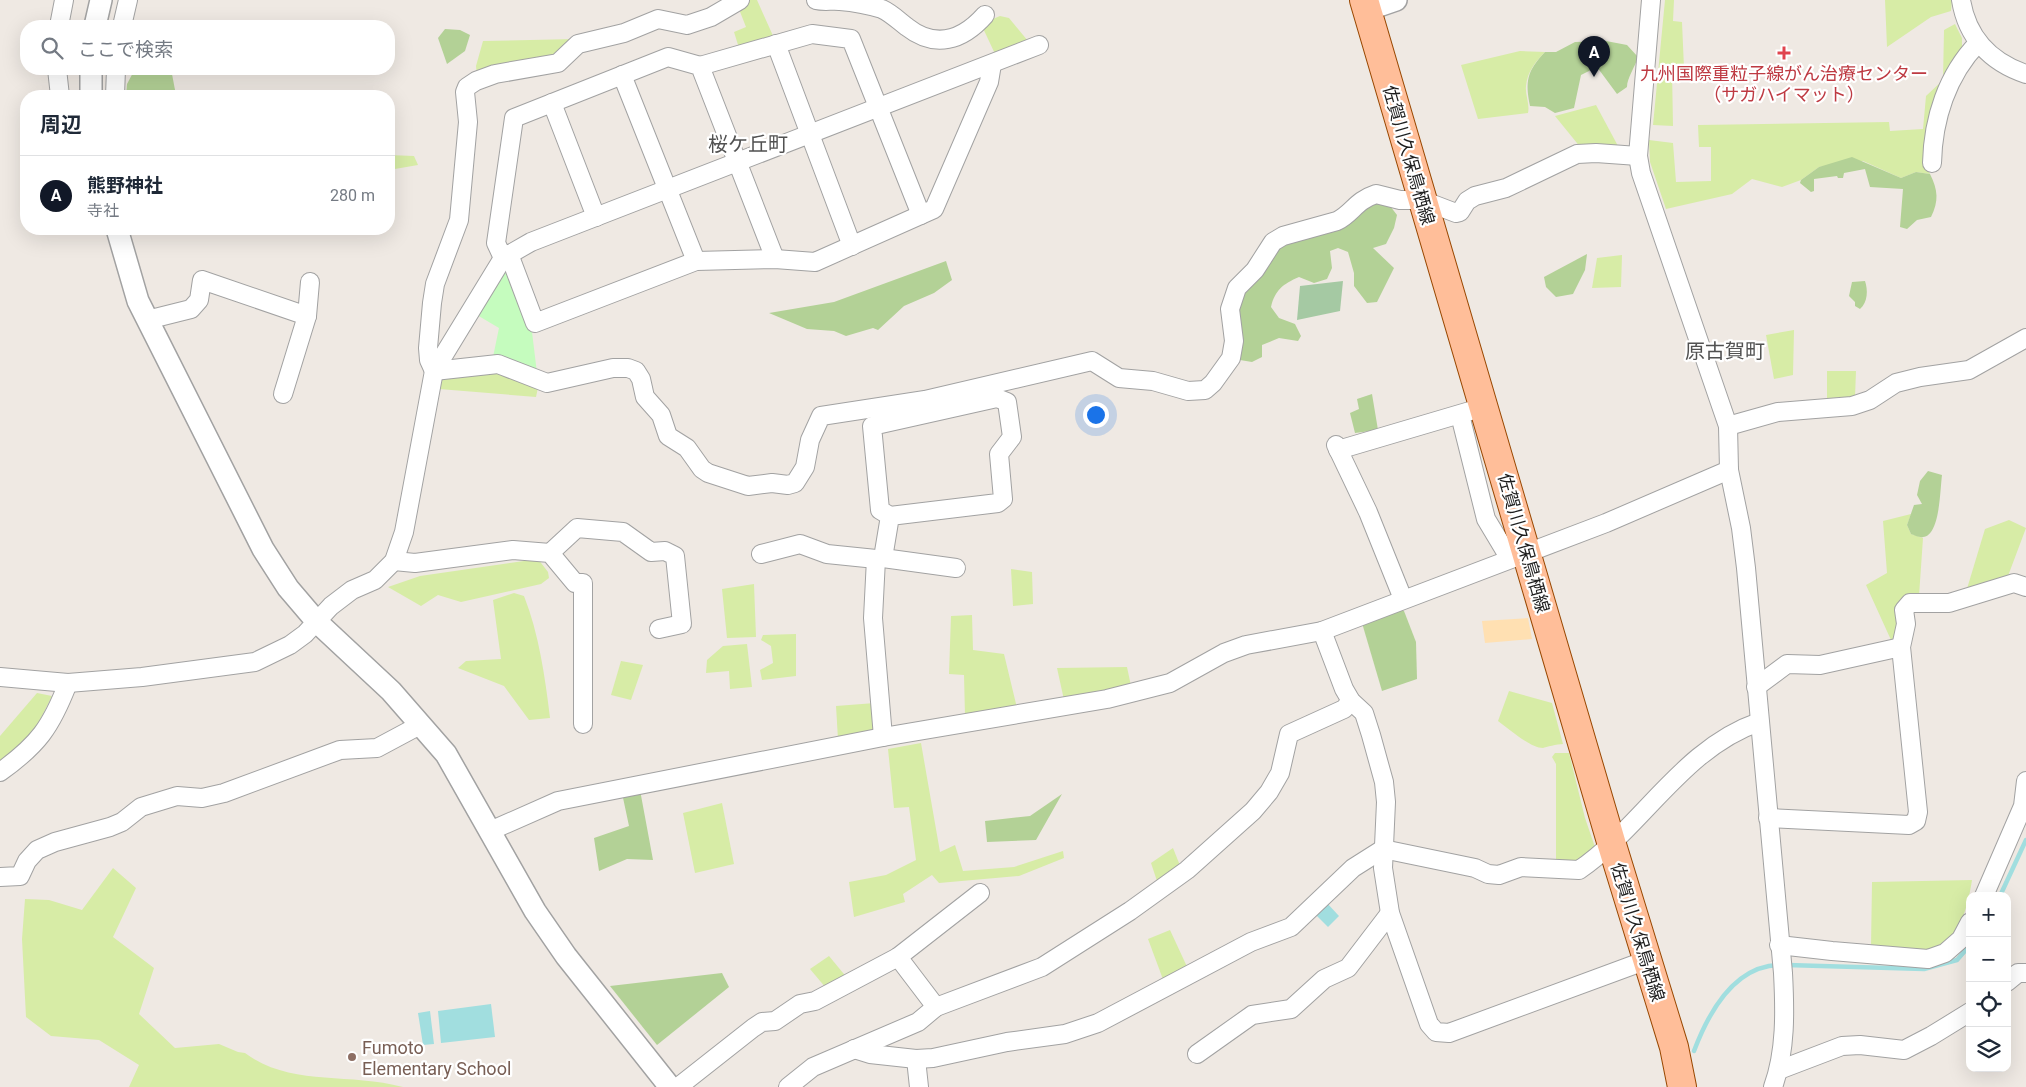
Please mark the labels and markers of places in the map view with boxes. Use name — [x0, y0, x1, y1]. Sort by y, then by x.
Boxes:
pin: A — [1578, 36, 1610, 77]
marker: 九州国際重粒子線がん治療センター （サガハイマット） — [1777, 46, 1791, 60]
place label: 九州国際重粒子線がん治療センター （サガハイマット） — [1640, 63, 1928, 105]
place label: Fumoto Elementary School — [362, 1037, 511, 1079]
marker: Fumoto Elementary School — [346, 1051, 358, 1063]

